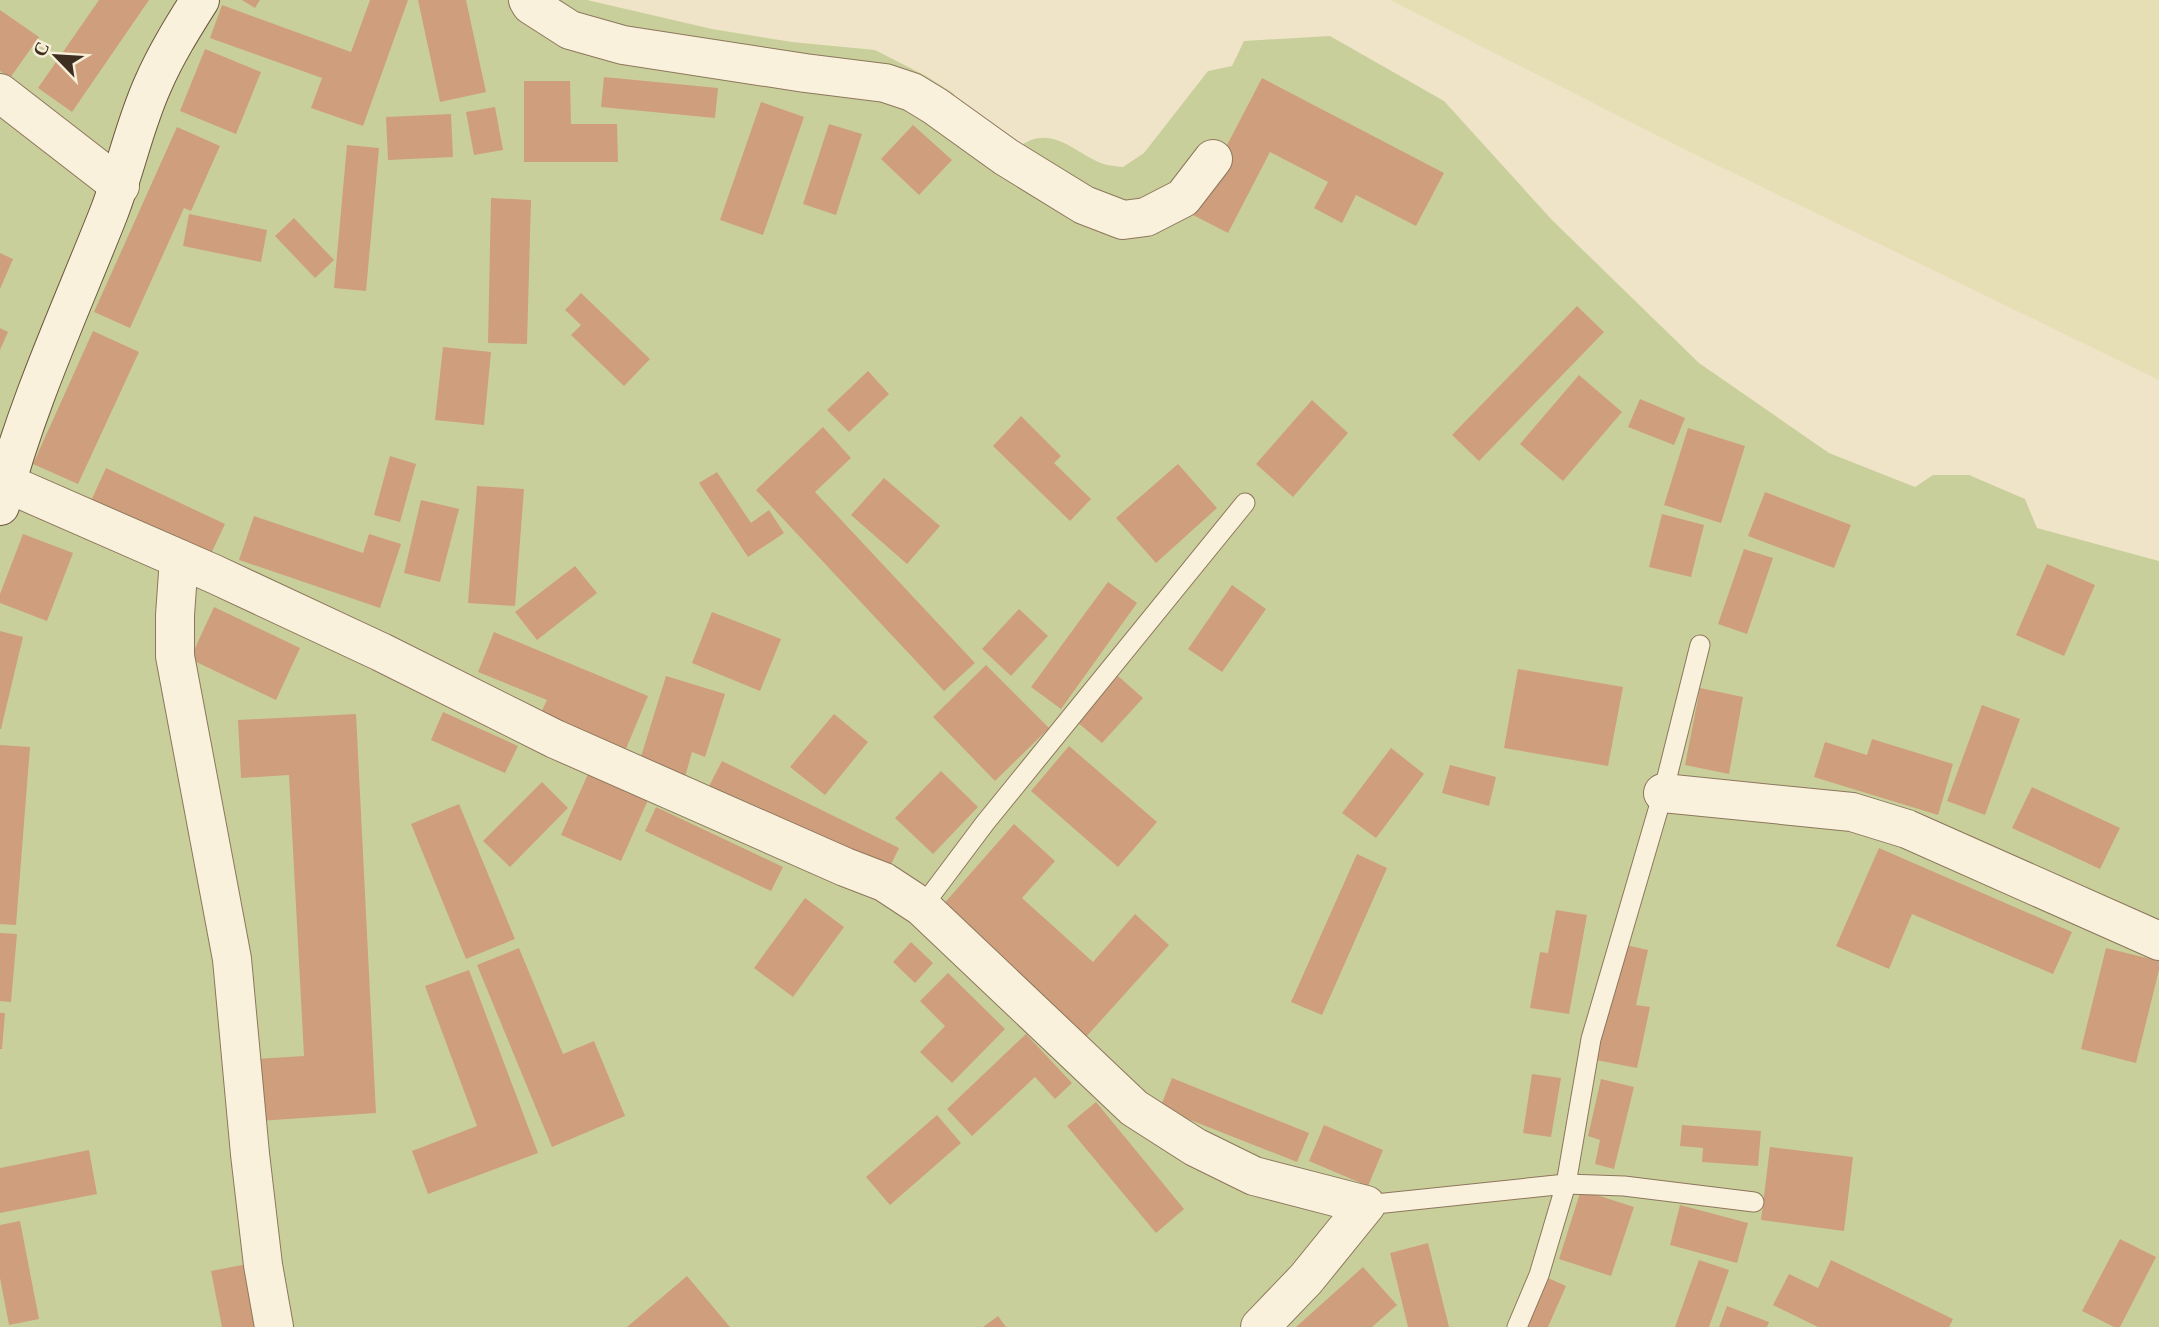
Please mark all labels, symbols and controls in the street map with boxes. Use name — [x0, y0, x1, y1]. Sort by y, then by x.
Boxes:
north arrow — [21, 21, 91, 91]
text: С — [28, 38, 54, 60]

